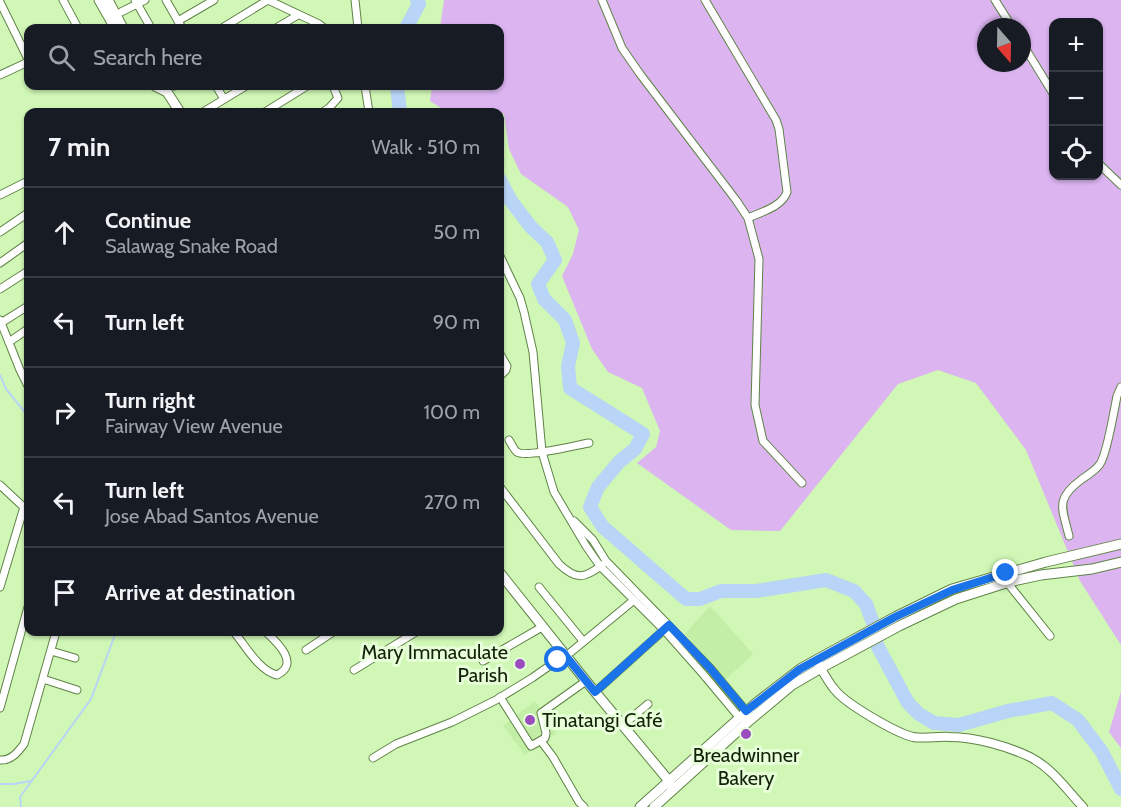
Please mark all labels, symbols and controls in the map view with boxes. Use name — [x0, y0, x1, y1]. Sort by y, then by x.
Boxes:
north arrow — [977, 18, 1031, 72]
map controls — [1049, 18, 1103, 180]
button: + — [1049, 18, 1103, 72]
search box — [24, 24, 504, 90]
icon: search — [45, 41, 78, 74]
text: Search here — [93, 44, 202, 71]
button: − — [1049, 72, 1103, 126]
button: locate — [1049, 126, 1103, 180]
text: 7 min — [48, 131, 110, 163]
text: Walk · 510 m — [372, 135, 480, 159]
text: Continue — [105, 207, 191, 234]
icon: ahead — [48, 216, 81, 249]
text: 50 m — [433, 220, 480, 244]
text: Salawag Snake Road — [105, 234, 278, 258]
icon: left — [48, 306, 81, 339]
text: Turn left — [105, 309, 184, 336]
text: 90 m — [433, 310, 480, 334]
text: Turn right — [105, 387, 195, 414]
icon: right — [48, 396, 81, 429]
text: 100 m — [424, 400, 480, 424]
text: Fairway View Avenue — [105, 414, 283, 438]
text: Turn left — [105, 477, 184, 504]
icon: left — [48, 486, 81, 519]
text: 270 m — [424, 490, 480, 514]
text: Jose Abad Santos Avenue — [105, 504, 319, 528]
route end — [992, 559, 1018, 585]
icon: arrive — [48, 576, 81, 609]
text: Arrive at destination — [105, 579, 295, 606]
place label: Mary Immaculate Parish — [361, 640, 508, 687]
route start — [544, 646, 570, 672]
marker: Mary Immaculate Parish — [513, 657, 527, 671]
place label: Tinatangi Café — [542, 708, 662, 732]
marker: Tinatangi Café — [523, 713, 537, 727]
marker: Breadwinner Bakery — [739, 727, 753, 741]
place label: Breadwinner Bakery — [693, 743, 800, 790]

